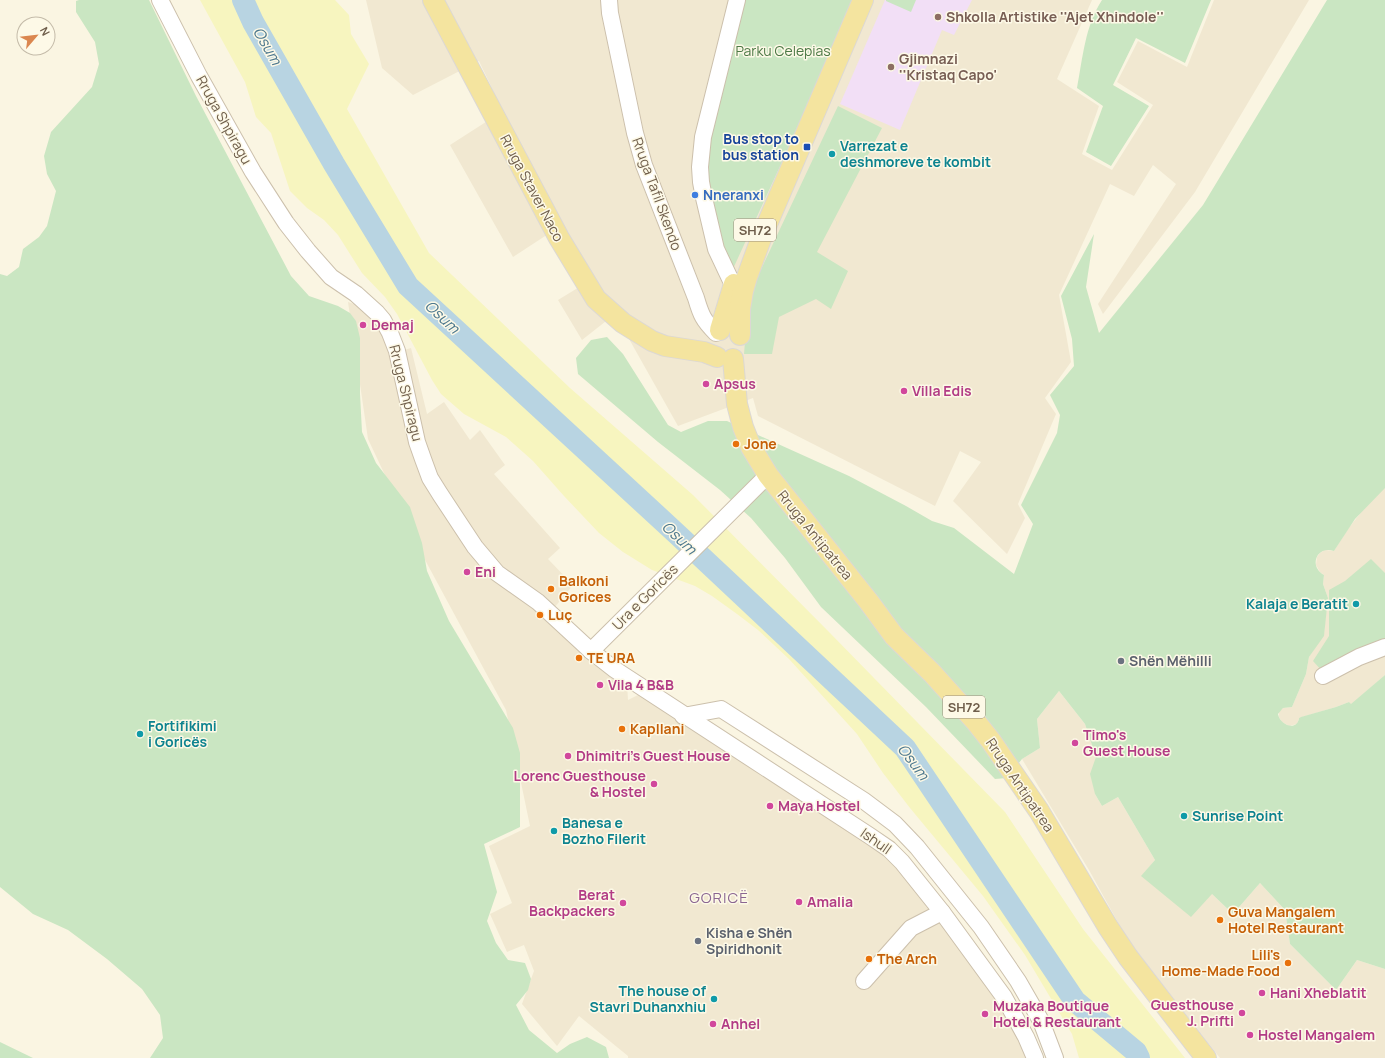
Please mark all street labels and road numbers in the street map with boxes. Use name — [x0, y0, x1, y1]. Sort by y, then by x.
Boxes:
street label: Rruga Shpiragu — [192, 72, 257, 168]
street label: Rruga Staver Naco — [496, 131, 569, 245]
street label: Rruga Tafil Skendo — [628, 135, 687, 253]
road number: SH72 — [734, 219, 776, 241]
street label: Rruga Shpiragu — [385, 343, 428, 443]
street label: Rruga Antipatrea — [774, 486, 857, 583]
street label: Ura e Goricës — [608, 560, 682, 634]
road number: SH72 — [943, 696, 985, 718]
street label: Rruga Antipatrea — [982, 734, 1059, 835]
street label: Ishull — [857, 823, 896, 858]

